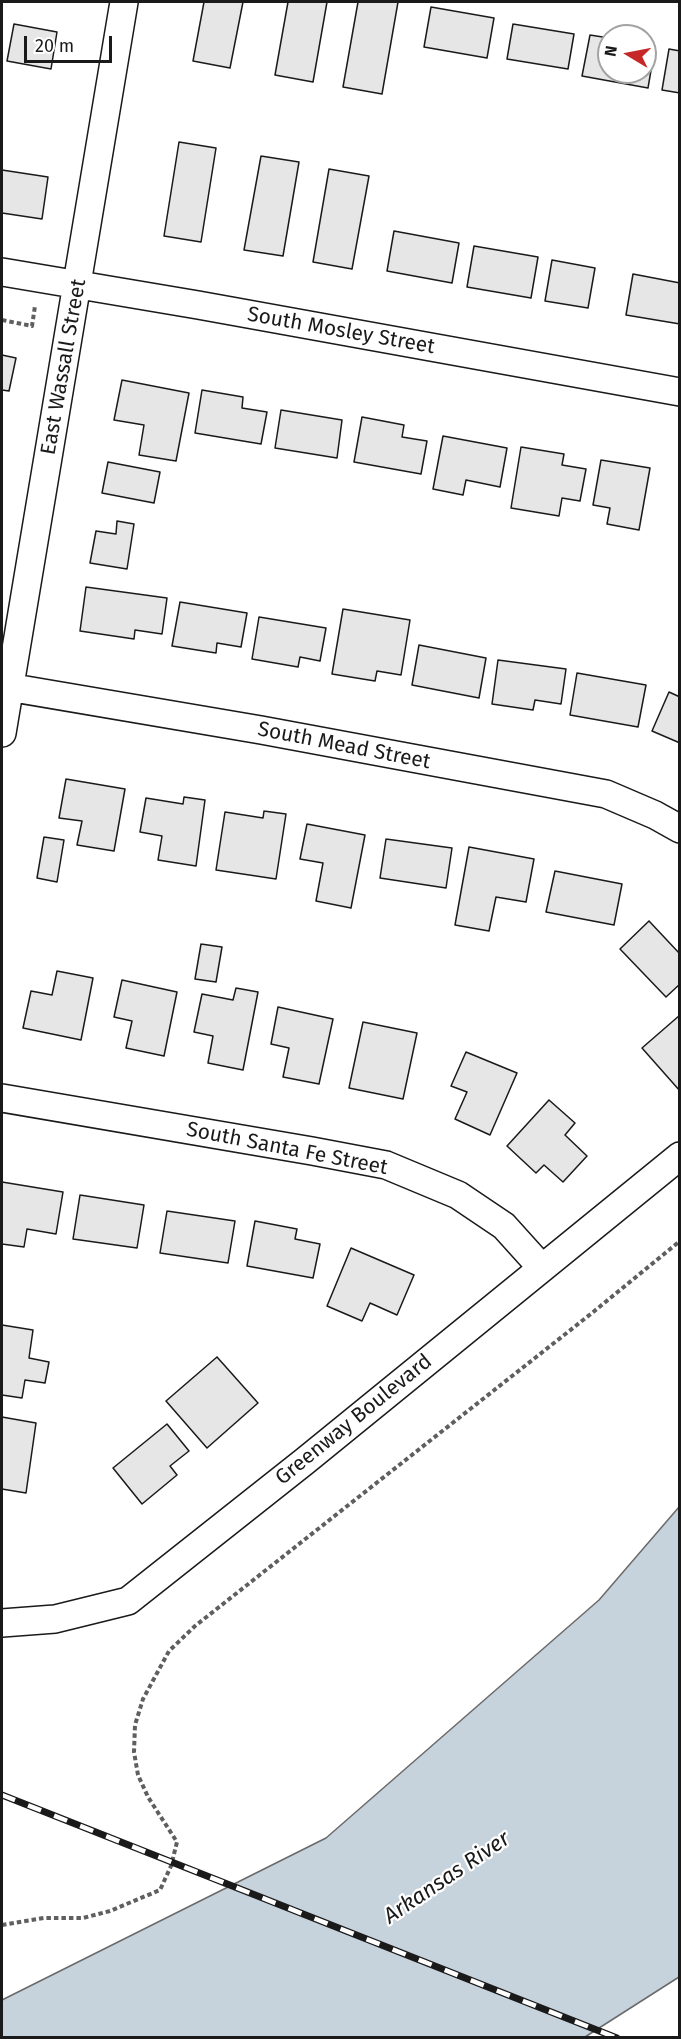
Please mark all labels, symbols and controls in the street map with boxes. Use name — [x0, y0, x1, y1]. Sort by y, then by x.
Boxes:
scale bar — [27, 24, 116, 62]
north arrow — [597, 24, 657, 84]
text: 20 m — [35, 35, 74, 57]
text: N — [600, 44, 621, 58]
street label: East Wassall Street — [36, 277, 92, 457]
street label: South Mosley Street — [245, 302, 437, 360]
street label: South Mead Street — [255, 717, 433, 775]
street label: South Santa Fe Street — [184, 1117, 390, 1181]
street label: Greenway Boulevard — [271, 1349, 437, 1491]
water label: Arkansas River — [379, 1826, 515, 1930]

